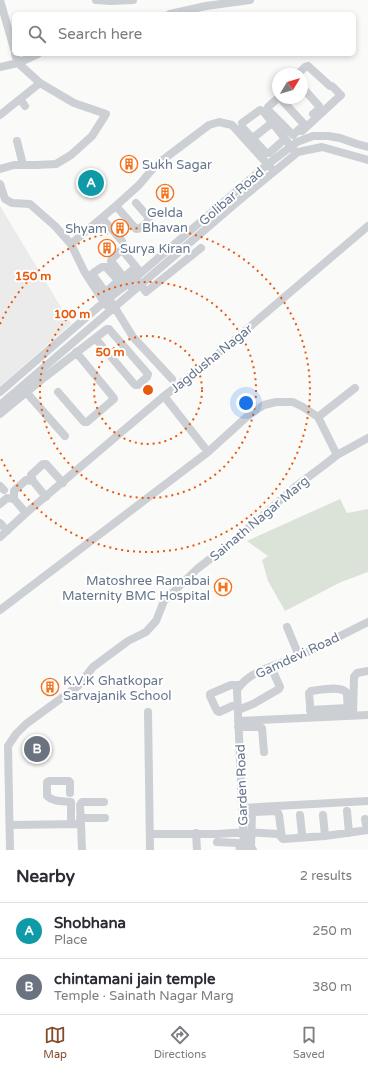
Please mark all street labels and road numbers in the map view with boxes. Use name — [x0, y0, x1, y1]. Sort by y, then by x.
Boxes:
street label: Golibar Road — [196, 164, 267, 229]
street label: Jagdusha Nagar — [167, 321, 256, 397]
street label: Sainath Nagar Marg — [207, 473, 312, 565]
street label: Gamdevi Road — [253, 629, 342, 682]
street label: Garden Road — [233, 744, 251, 826]

